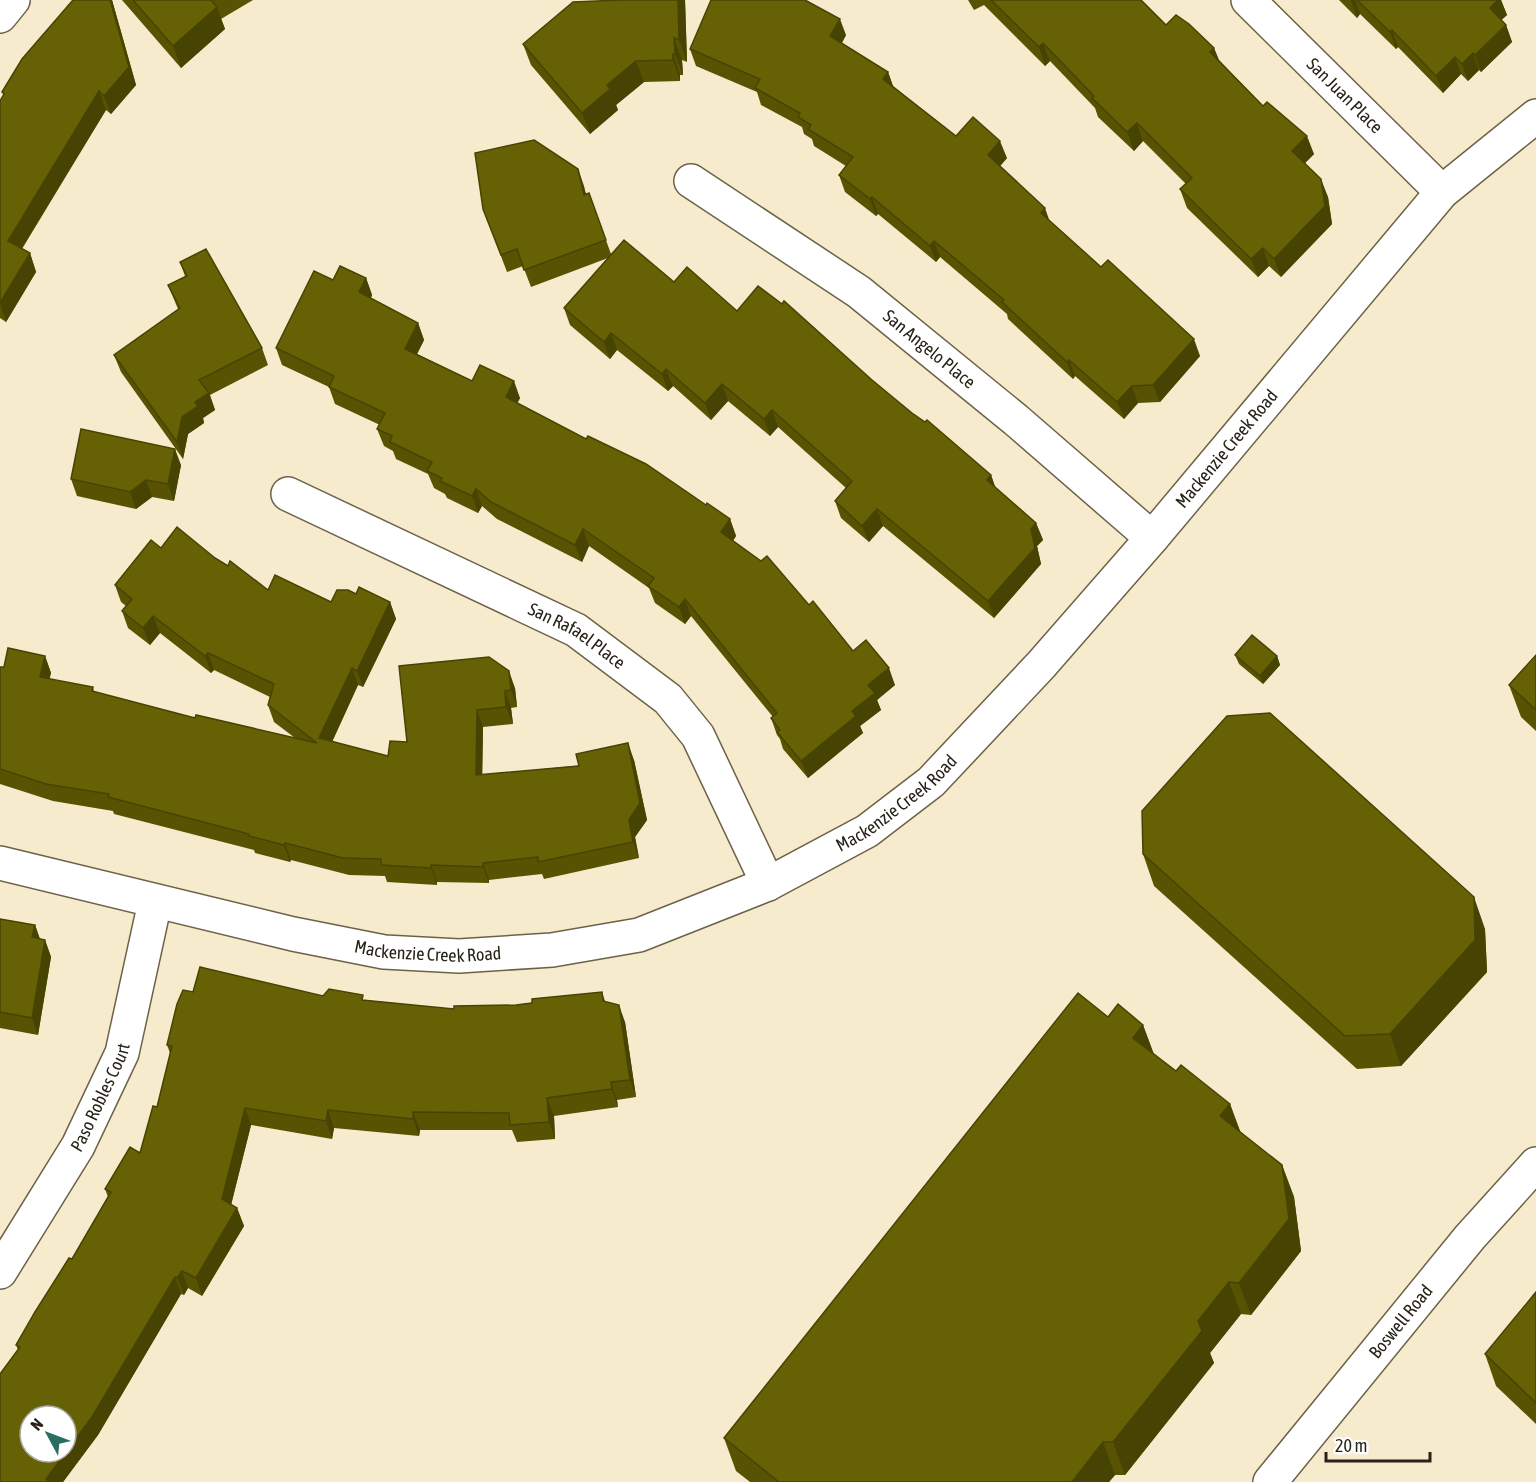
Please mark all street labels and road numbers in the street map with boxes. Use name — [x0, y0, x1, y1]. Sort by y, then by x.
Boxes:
street label: San Juan Place — [1303, 53, 1387, 137]
street label: San Angelo Place — [879, 305, 980, 393]
street label: Mackenzie Creek Road — [1171, 385, 1282, 512]
street label: San Rafael Place — [525, 598, 629, 673]
street label: Mackenzie Creek Road — [832, 750, 961, 856]
street label: Mackenzie Creek Road — [353, 935, 502, 966]
street label: Paso Robles Court — [66, 1041, 134, 1155]
street label: Boswell Road — [1364, 1280, 1437, 1362]

